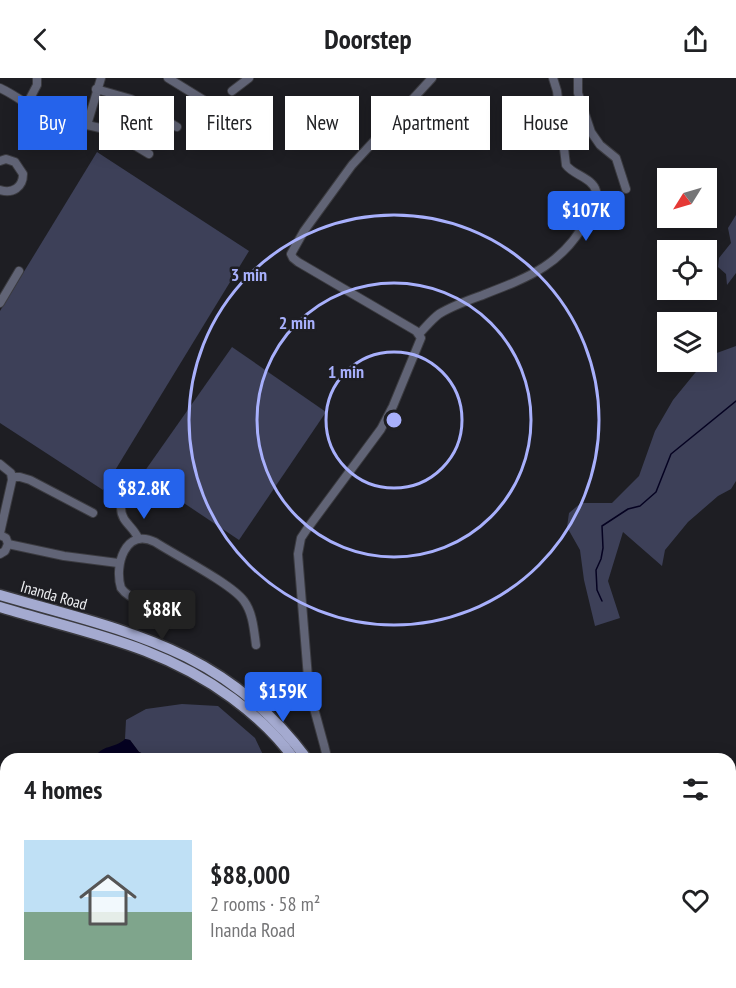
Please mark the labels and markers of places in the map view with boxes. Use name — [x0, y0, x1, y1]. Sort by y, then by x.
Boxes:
pin: $107K — [544, 191, 628, 242]
centre of rings — [384, 410, 404, 430]
pin: $82.8K — [95, 469, 193, 520]
pin: $88K — [126, 590, 198, 641]
pin: $159K — [241, 672, 325, 723]

